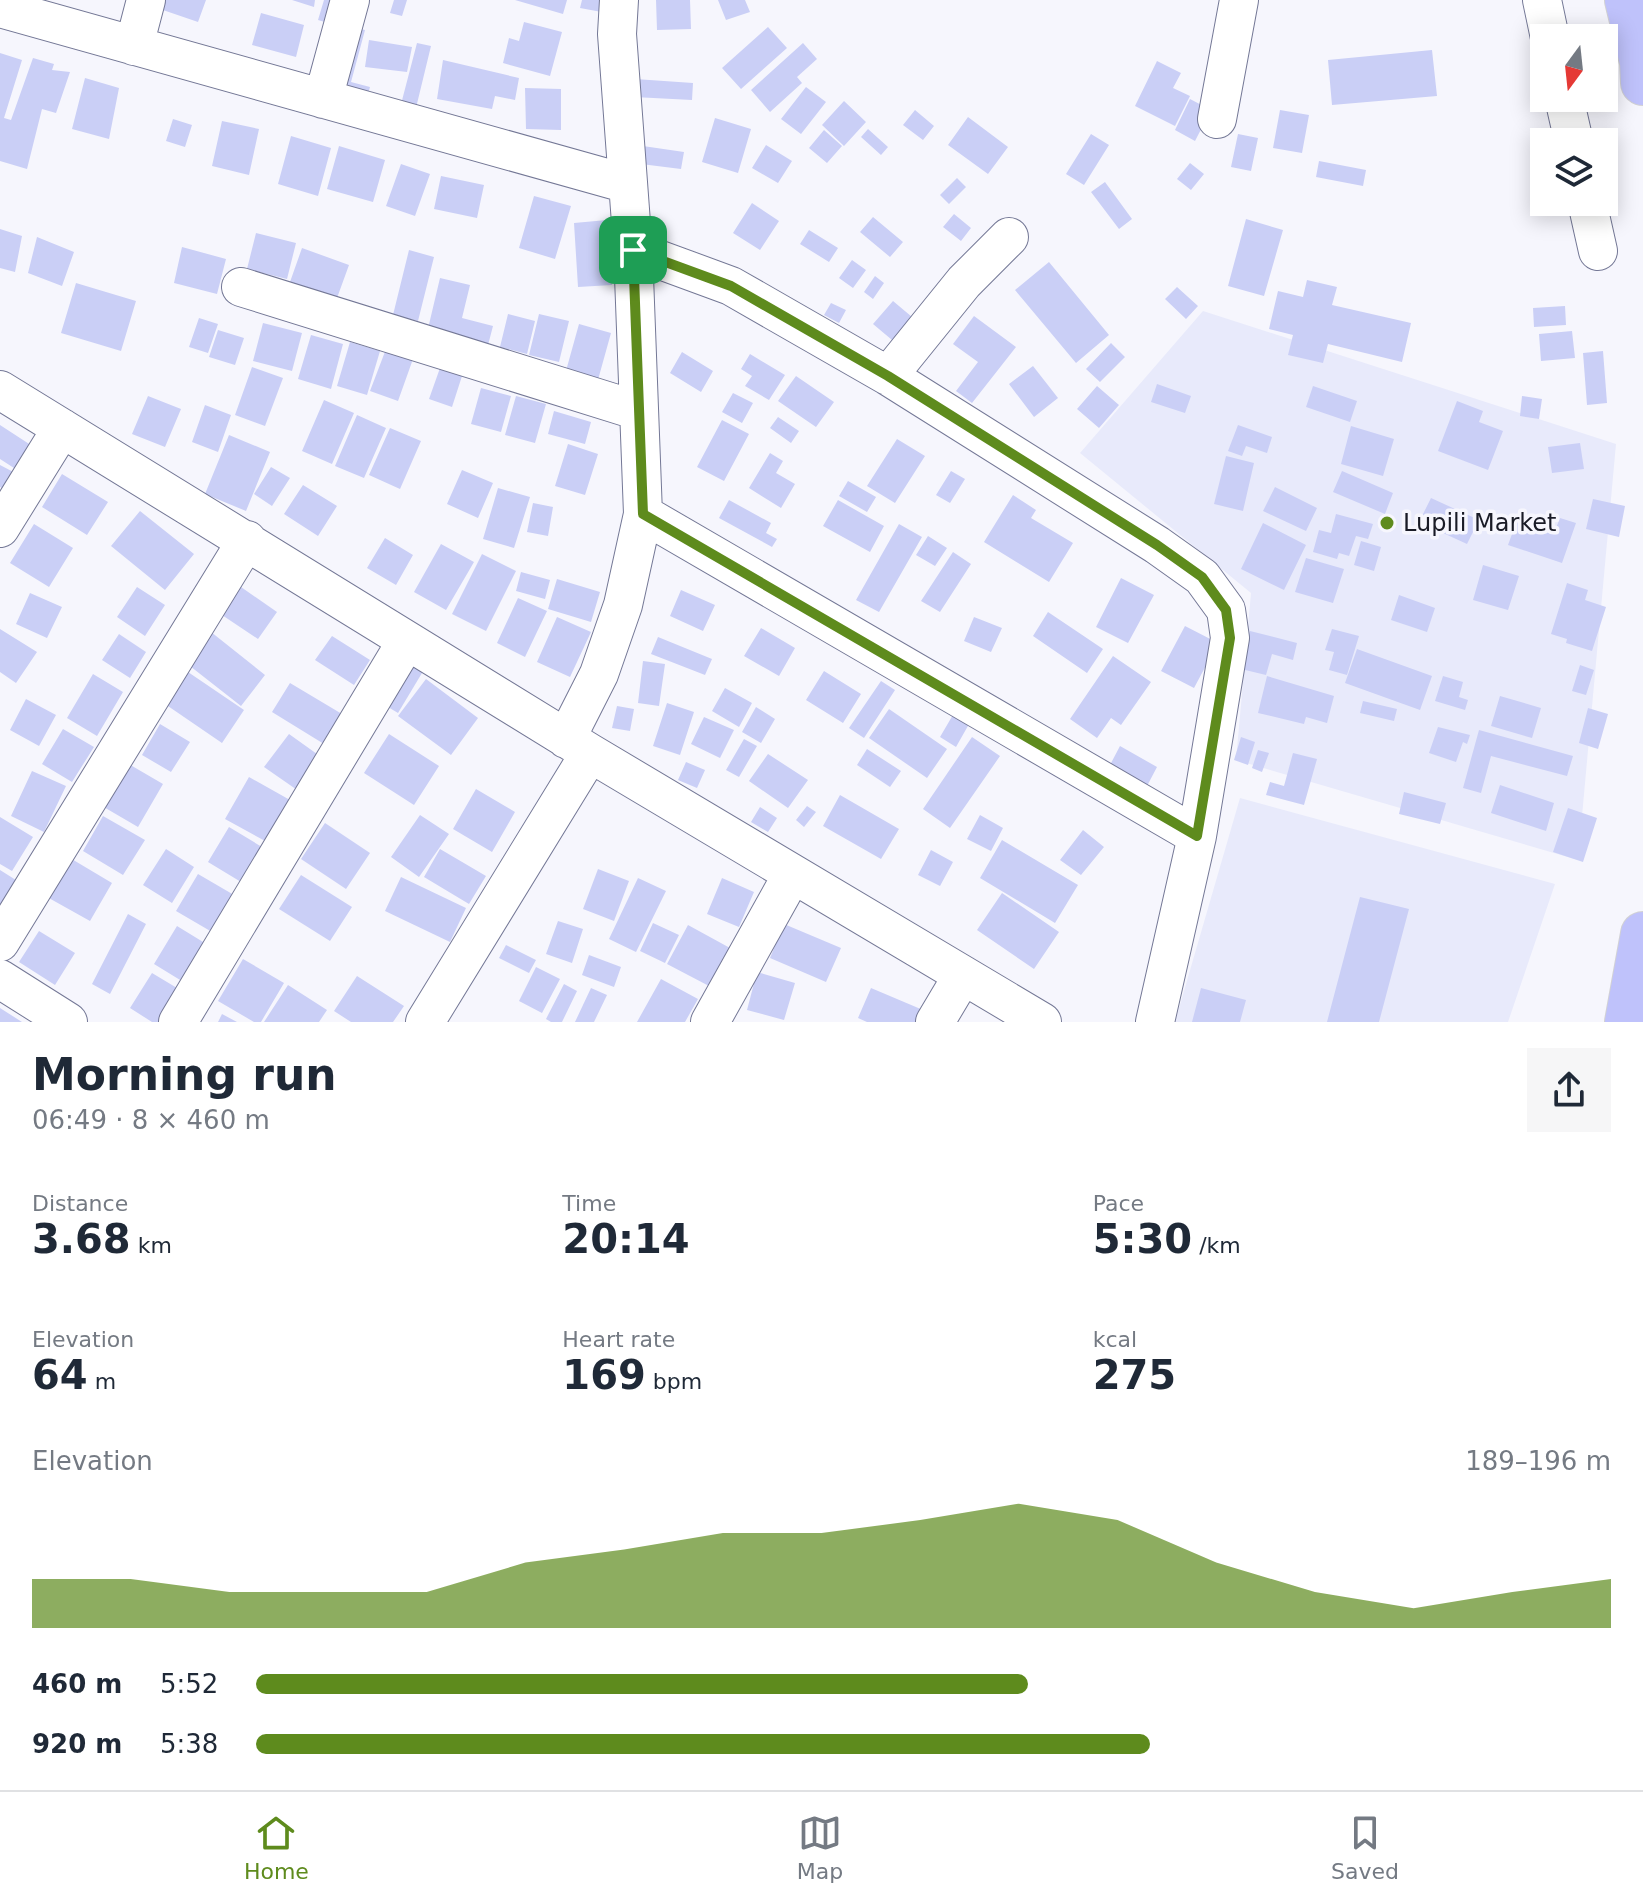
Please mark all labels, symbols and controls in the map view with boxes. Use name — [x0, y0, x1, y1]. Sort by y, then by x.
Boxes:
north arrow — [1530, 24, 1618, 112]
map controls — [1530, 24, 1618, 216]
button: layers — [1530, 128, 1618, 216]
pin — [599, 216, 667, 284]
icon: arrive — [611, 228, 655, 272]
place label: Lupili Market — [1403, 509, 1557, 537]
marker: Lupili Market — [1378, 514, 1396, 532]
button: share — [1527, 1048, 1611, 1132]
text: Morning run — [32, 1049, 337, 1100]
text: 06:49 · 8 × 460 m — [32, 1105, 270, 1135]
text: Distance — [32, 1191, 128, 1216]
text: Time — [562, 1191, 616, 1216]
text: Pace — [1093, 1191, 1144, 1216]
text: 3.68 — [32, 1216, 131, 1262]
text: 20:14 — [562, 1216, 690, 1262]
text: 5:30 — [1093, 1216, 1192, 1262]
text: km — [131, 1233, 172, 1258]
text: /km — [1192, 1233, 1241, 1258]
text: Elevation — [32, 1327, 134, 1352]
text: Heart rate — [562, 1327, 675, 1352]
text: kcal — [1093, 1327, 1137, 1352]
text: 64 — [32, 1352, 88, 1398]
text: 169 — [562, 1352, 646, 1398]
text: 275 — [1093, 1352, 1176, 1398]
text: m — [88, 1369, 116, 1394]
text: bpm — [646, 1369, 702, 1394]
text: Elevation — [32, 1446, 153, 1476]
text: 189–196 m — [1465, 1446, 1611, 1476]
text: 460 m — [32, 1669, 122, 1699]
text: 5:52 — [160, 1669, 218, 1699]
text: 920 m — [32, 1729, 122, 1759]
text: 5:38 — [160, 1729, 218, 1759]
tab: Home — [244, 1811, 309, 1884]
tab: Map — [797, 1811, 843, 1884]
tab: Saved — [1331, 1811, 1399, 1884]

